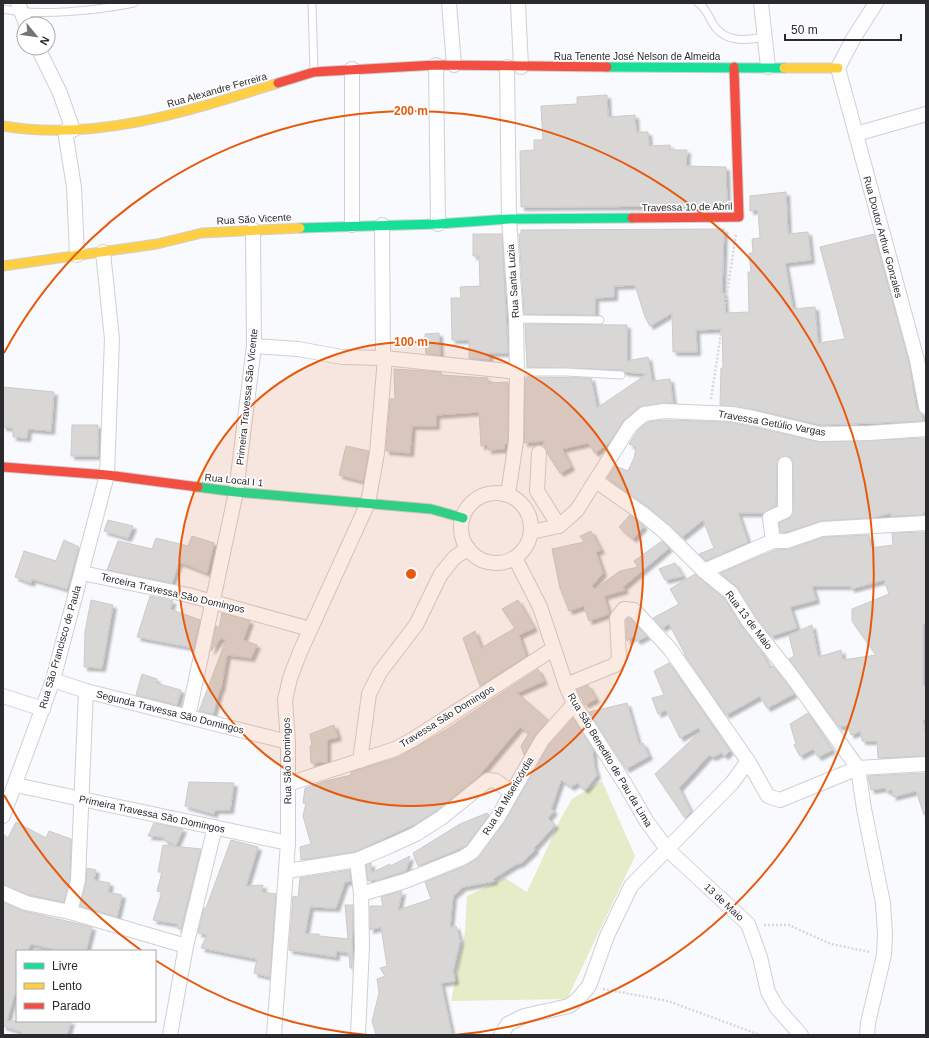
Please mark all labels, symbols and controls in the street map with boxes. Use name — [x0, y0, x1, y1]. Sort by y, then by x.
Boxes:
north arrow — [16, 16, 56, 56]
scale bar — [785, 16, 901, 42]
text: 50 m — [791, 23, 818, 37]
text: N — [38, 34, 52, 47]
street label: Rua Tenente José Nelson de Almeida — [554, 51, 721, 62]
street label: Rua Alexandre Ferreira — [166, 70, 269, 110]
text: 200 m — [394, 104, 428, 118]
street label: Rua Doutor Arthur Gonzales — [861, 175, 905, 299]
street label: Travessa 10 de Abril — [642, 201, 732, 213]
street label: Rua São Vicente — [216, 212, 292, 226]
street label: Rua Santa Luzia — [505, 243, 521, 318]
street label: Primeira Travessa São Vicente — [234, 328, 260, 466]
text: 100 m — [394, 335, 428, 349]
street label: Travessa Getúlio Vargas — [717, 408, 827, 438]
street label: Rua Local I 1 — [204, 471, 264, 489]
centre of rings — [404, 567, 418, 581]
street label: Terceira Travessa São Domingos — [100, 571, 246, 615]
street label: Rua São Francisco de Paula — [37, 584, 83, 710]
street label: Rua 13 de Maio — [723, 588, 775, 652]
street label: Travessa São Domingos — [398, 682, 496, 750]
street label: Segunda Travessa São Domingos — [95, 688, 245, 736]
street label: Rua São Benedito de Pau da Lima — [566, 691, 655, 829]
street label: Rua São Domingos — [281, 718, 293, 804]
street label: Rua da Misericórdia — [480, 755, 536, 837]
street label: Primeira Travessa São Domingos — [78, 793, 226, 835]
street label: 13 de Maio — [702, 881, 746, 923]
legend — [16, 950, 156, 1022]
text: Livre — [52, 959, 78, 973]
text: Lento — [52, 979, 82, 993]
text: Parado — [52, 999, 91, 1013]

